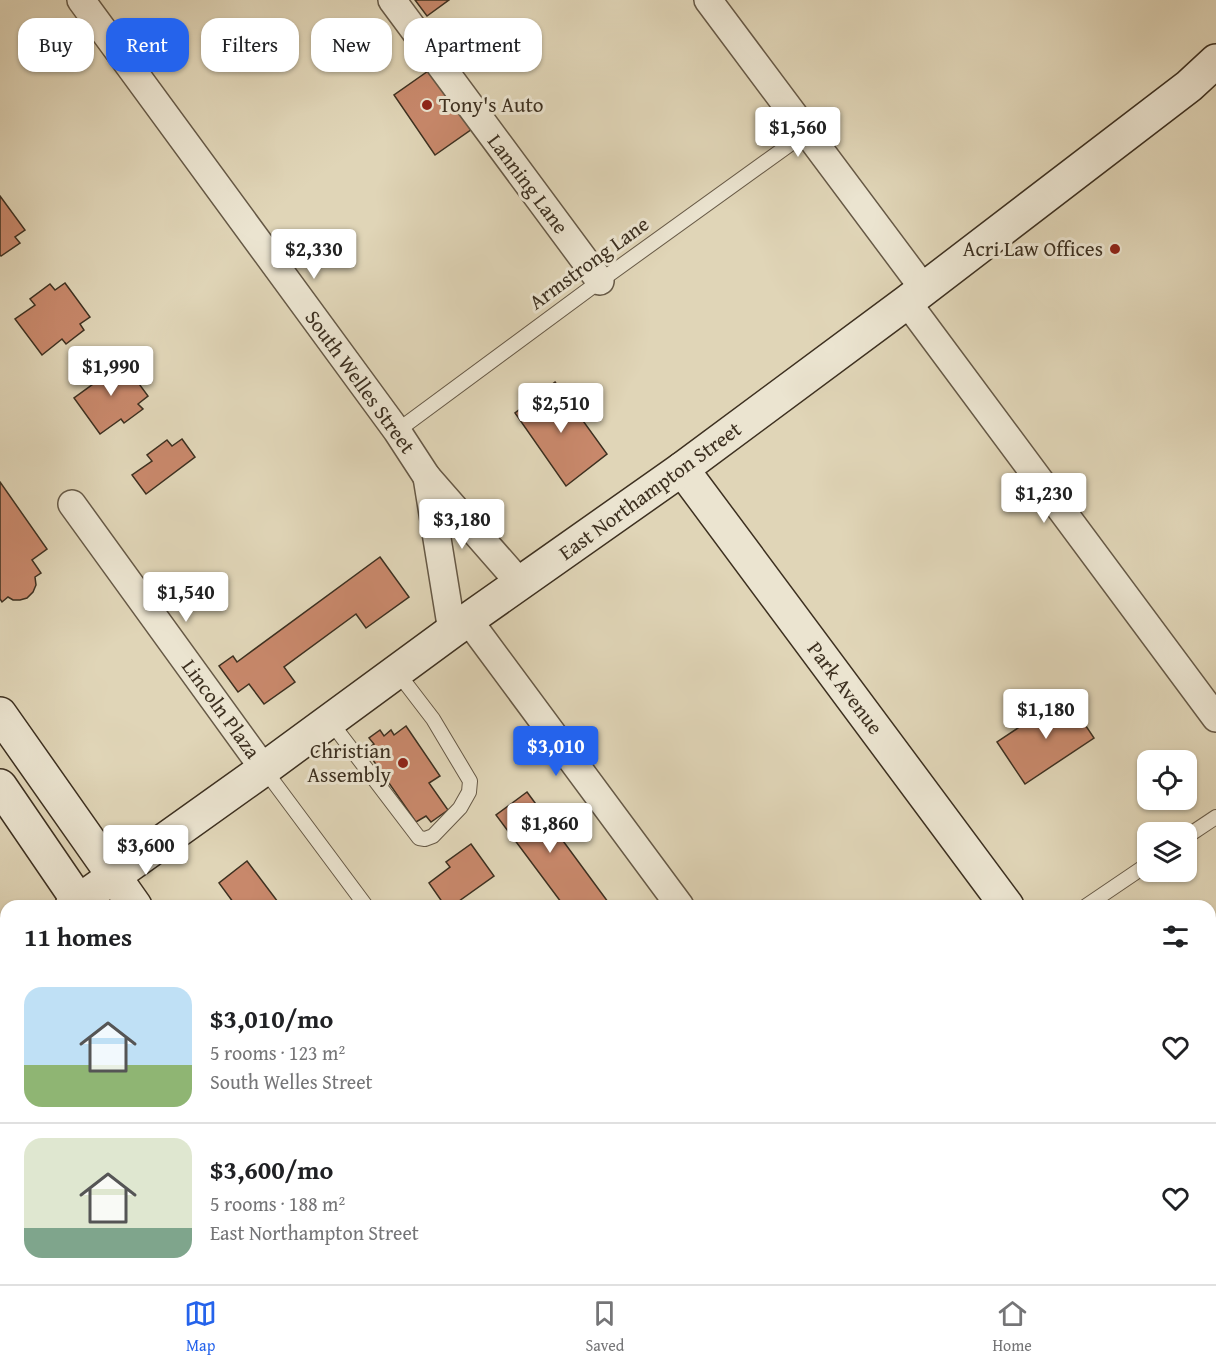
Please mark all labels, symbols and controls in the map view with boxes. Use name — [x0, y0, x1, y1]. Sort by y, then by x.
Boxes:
chip: Buy — [18, 18, 94, 72]
chip: Rent — [106, 18, 189, 72]
chip: Filters — [201, 18, 299, 72]
chip: New — [311, 18, 392, 72]
chip: Apartment — [404, 18, 542, 72]
place label: Tony's Auto — [439, 89, 544, 120]
marker: Tony's Auto — [420, 98, 434, 112]
pin: $1,560 — [749, 107, 847, 158]
text: $1,560 — [769, 112, 827, 141]
street label: Lanning Lane — [480, 127, 576, 240]
street label: Armstrong Lane — [522, 208, 655, 317]
pin: $2,330 — [265, 229, 363, 280]
place label: Acri Law Offices — [963, 233, 1103, 264]
text: $2,330 — [285, 234, 343, 263]
marker: Acri Law Offices — [1108, 242, 1122, 256]
street label: South Welles Street — [298, 304, 423, 460]
pin: $1,990 — [62, 346, 160, 397]
text: $1,990 — [82, 351, 140, 380]
pin: $2,510 — [512, 383, 610, 434]
text: $2,510 — [532, 388, 590, 417]
street label: East Northampton Street — [552, 413, 748, 568]
pin: $1,230 — [995, 473, 1093, 524]
text: $1,230 — [1015, 478, 1073, 507]
pin: $3,180 — [413, 499, 511, 550]
text: $3,180 — [433, 504, 491, 533]
pin: $1,540 — [137, 572, 235, 623]
text: $1,540 — [157, 577, 215, 606]
street label: Park Avenue — [800, 635, 891, 741]
street label: Lincoln Plaza — [175, 652, 268, 765]
pin: $1,180 — [997, 689, 1095, 740]
text: $1,180 — [1017, 694, 1075, 723]
pin: $3,010 — [507, 726, 605, 777]
text: $3,010 — [527, 731, 585, 760]
place label: Christian Assembly — [307, 735, 392, 790]
map controls — [1137, 750, 1197, 882]
button: locate — [1137, 750, 1197, 810]
marker: Christian Assembly — [396, 756, 410, 770]
pin: $1,860 — [501, 803, 599, 854]
text: $1,860 — [521, 808, 579, 837]
button: layers — [1137, 822, 1197, 882]
pin: $3,600 — [97, 825, 195, 876]
text: $3,600 — [117, 830, 175, 859]
text: 11 homes — [24, 917, 132, 956]
icon: filters — [1159, 920, 1192, 953]
text: $3,010/mo — [210, 999, 333, 1038]
icon: home — [72, 1011, 144, 1083]
icon: heart — [1159, 1031, 1192, 1064]
text: 5 rooms · 123 m² — [210, 1038, 345, 1067]
text: South Welles Street — [210, 1067, 373, 1096]
text: $3,600/mo — [210, 1150, 333, 1189]
icon: home — [72, 1162, 144, 1234]
icon: heart — [1159, 1182, 1192, 1215]
text: 5 rooms · 188 m² — [210, 1189, 345, 1218]
text: East Northampton Street — [210, 1218, 419, 1247]
tab: Map — [184, 1297, 217, 1357]
tab: Saved — [585, 1297, 624, 1357]
tab: Home — [992, 1297, 1032, 1357]

